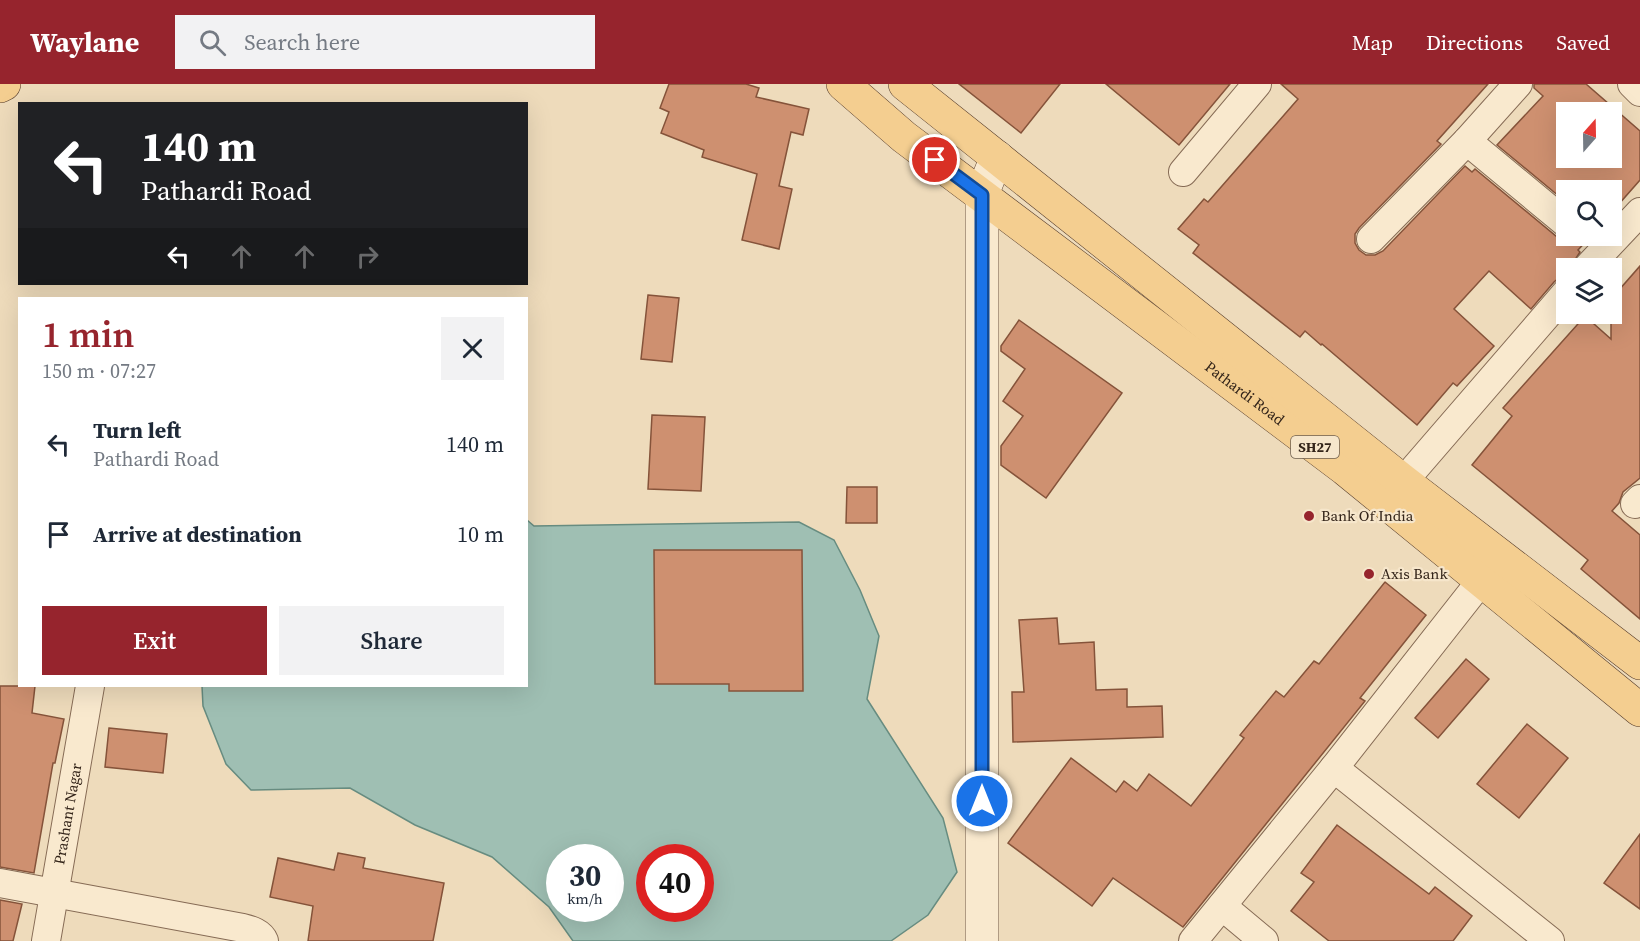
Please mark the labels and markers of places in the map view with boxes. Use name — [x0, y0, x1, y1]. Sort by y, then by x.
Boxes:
pin — [909, 134, 960, 185]
place label: Bank Of India — [1321, 505, 1414, 526]
marker: Bank Of India — [1302, 509, 1316, 523]
place label: Axis Bank — [1381, 563, 1448, 584]
marker: Axis Bank — [1362, 567, 1376, 581]

